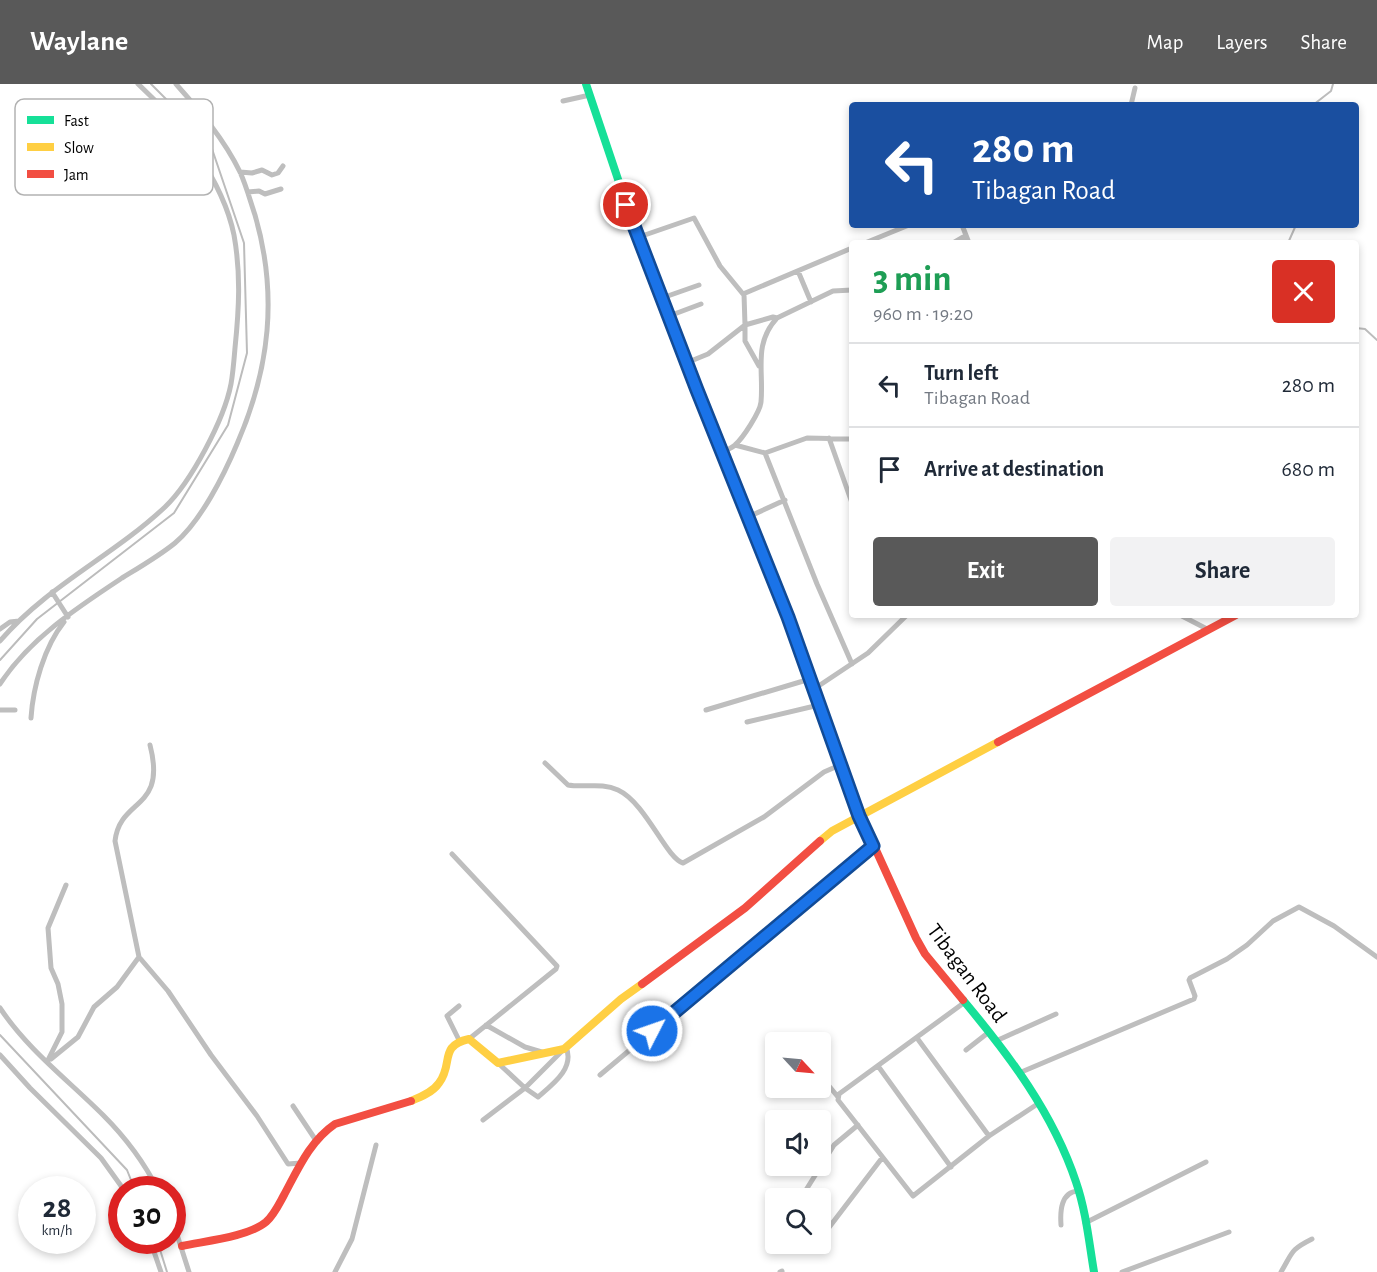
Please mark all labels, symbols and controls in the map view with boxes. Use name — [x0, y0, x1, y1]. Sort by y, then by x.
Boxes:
text: Waylane — [30, 28, 128, 56]
text: Map — [1147, 32, 1183, 53]
text: Layers — [1216, 32, 1267, 53]
text: Share — [1300, 32, 1347, 53]
legend — [15, 99, 213, 195]
text: Fast — [64, 113, 89, 129]
icon: left — [873, 126, 951, 204]
text: 280 m — [972, 128, 1075, 170]
text: Slow — [64, 140, 94, 156]
text: Jam — [64, 167, 89, 183]
text: Tibagan Road — [972, 177, 1115, 204]
pin — [600, 179, 651, 230]
icon: arrive — [609, 188, 642, 221]
button: close — [1272, 260, 1335, 323]
text: 3 min — [873, 261, 951, 297]
text: 960 m · 19:20 — [873, 304, 973, 324]
text: Turn left — [924, 362, 998, 384]
icon: left — [873, 369, 906, 402]
text: 280 m — [1282, 374, 1335, 396]
text: Tibagan Road — [924, 388, 1030, 408]
icon: arrive — [873, 453, 906, 486]
text: Arrive at destination — [924, 458, 1104, 480]
text: 680 m — [1281, 458, 1335, 480]
button: Exit — [873, 537, 1098, 606]
button: Share — [1110, 537, 1335, 606]
street label: Tibagan Road — [923, 920, 1011, 1026]
position arrow — [620, 999, 684, 1063]
north arrow — [765, 1032, 831, 1098]
map controls — [765, 1032, 831, 1254]
button: sound — [765, 1110, 831, 1176]
speed limit sign: 30 — [108, 1176, 186, 1254]
button: search — [765, 1188, 831, 1254]
text: 28 — [43, 1193, 71, 1223]
text: km/h — [42, 1223, 72, 1238]

